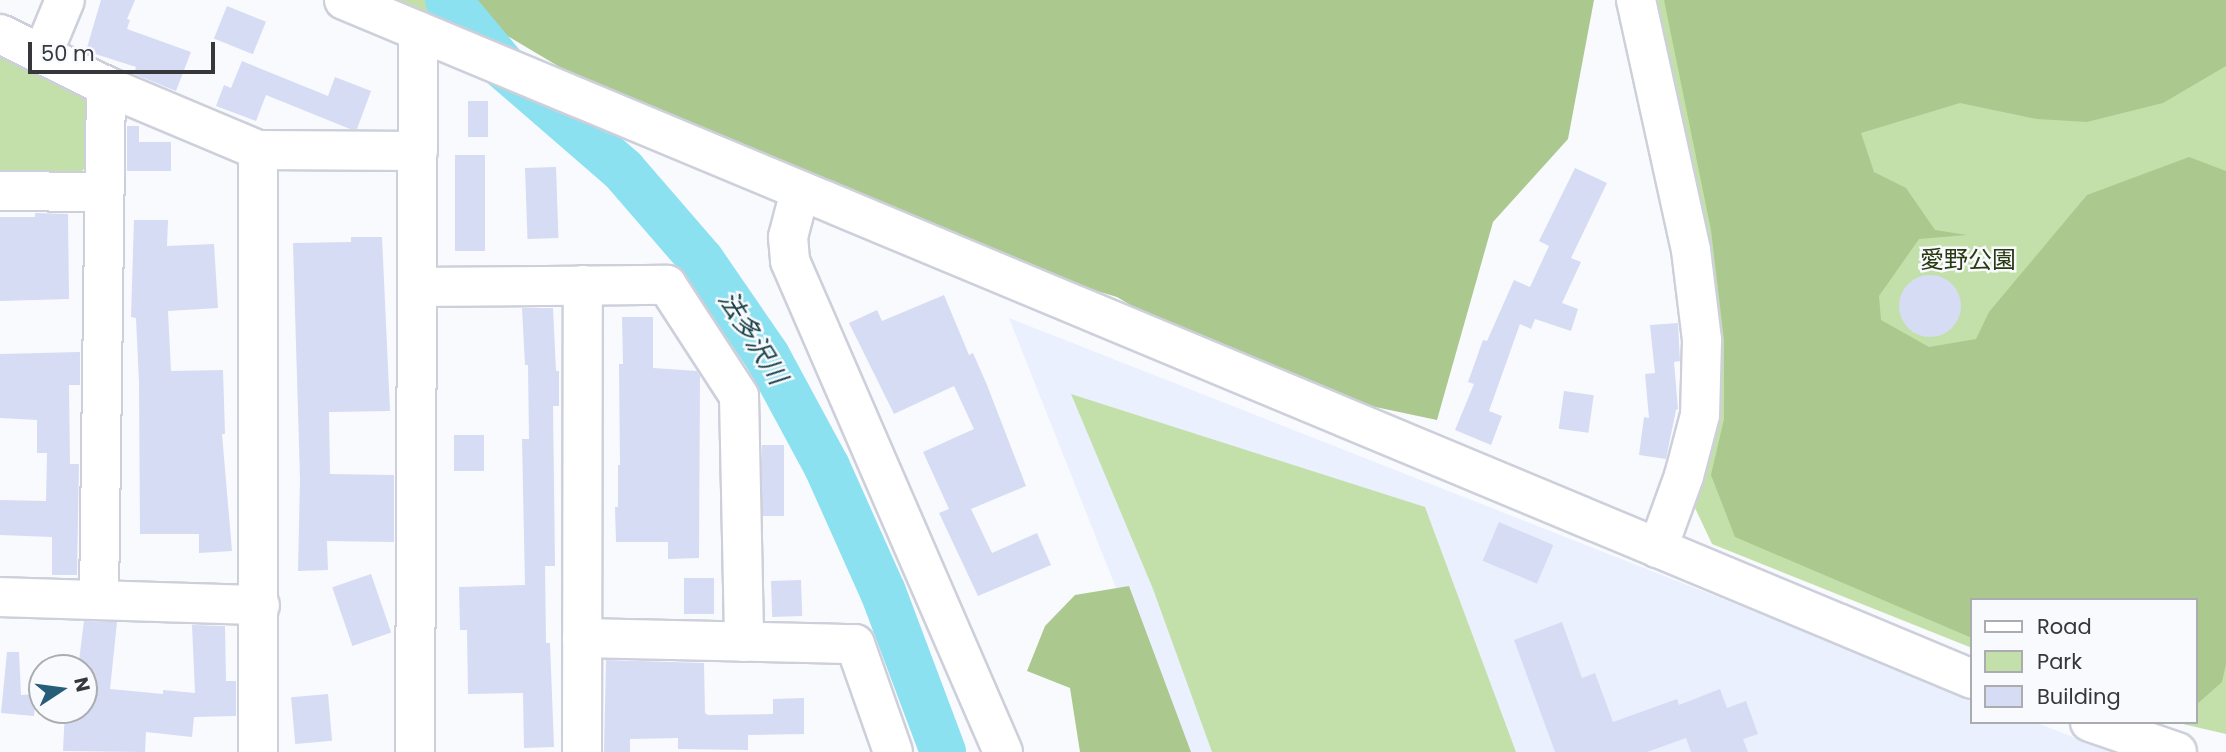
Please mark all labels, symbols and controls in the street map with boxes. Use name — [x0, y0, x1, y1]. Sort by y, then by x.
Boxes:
scale bar — [32, 28, 219, 72]
text: 50 m — [41, 39, 95, 68]
park label: 愛野公園 — [1920, 246, 2016, 274]
water label: 法多沢川 — [711, 286, 793, 390]
legend — [1970, 598, 2198, 724]
text: Road — [2037, 612, 2092, 641]
text: Park — [2037, 647, 2082, 676]
north arrow — [28, 654, 98, 724]
text: N — [67, 675, 97, 695]
text: Building — [2037, 682, 2121, 711]

